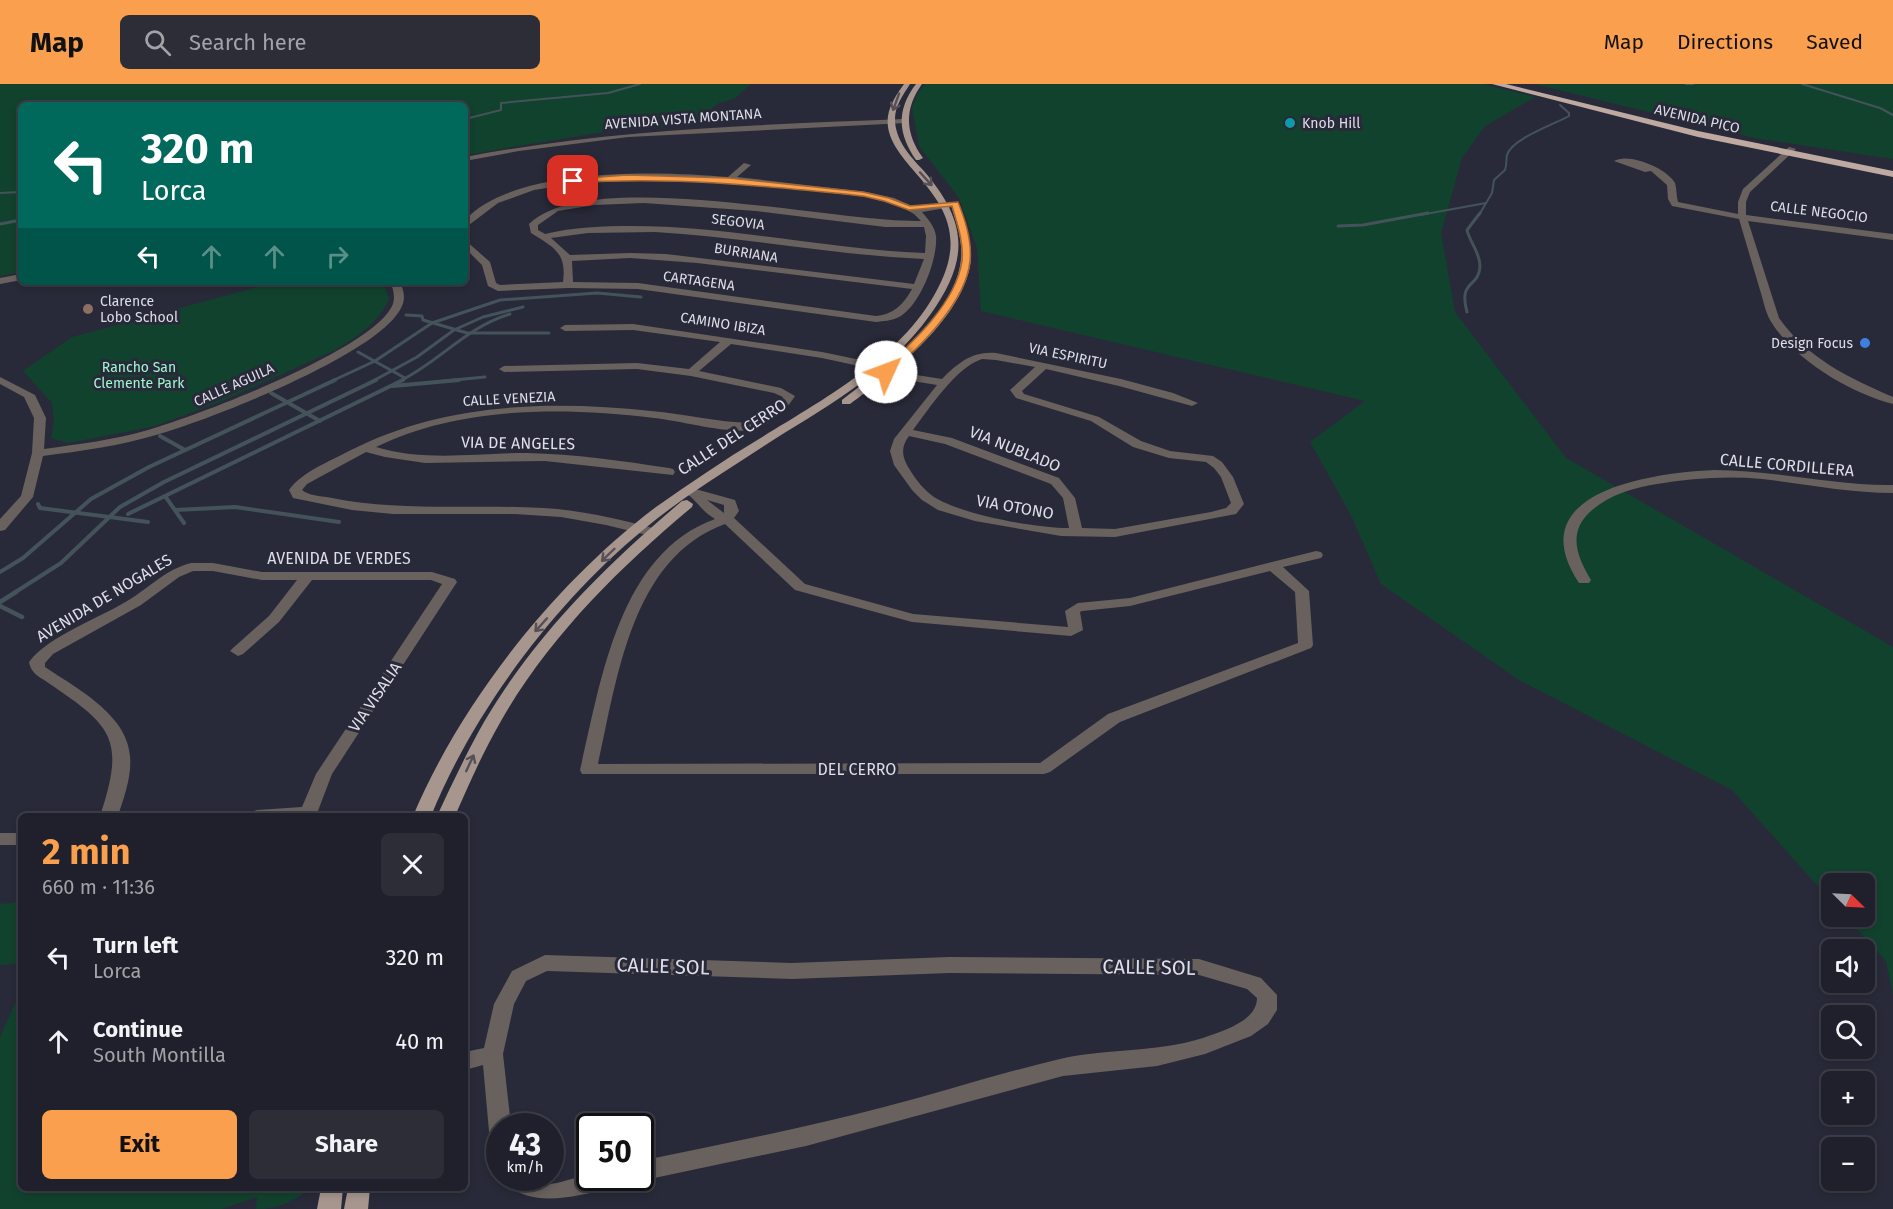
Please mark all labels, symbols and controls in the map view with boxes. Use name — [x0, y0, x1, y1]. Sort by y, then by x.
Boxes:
search box — [120, 15, 540, 69]
text: Map — [30, 26, 84, 59]
icon: search — [141, 26, 174, 59]
text: Search here — [189, 29, 307, 56]
text: Map — [1604, 29, 1644, 55]
text: Directions — [1677, 29, 1773, 55]
text: Saved — [1806, 29, 1863, 55]
one-way arrow — [890, 92, 901, 110]
street label: AVENIDA PICO — [1653, 101, 1741, 137]
street label: AVENIDA VISTA MONTANA — [604, 105, 762, 133]
place label: Knob Hill — [1302, 115, 1360, 132]
marker: Knob Hill — [1283, 116, 1297, 130]
text: 320 m — [141, 124, 254, 174]
icon: left — [42, 126, 120, 204]
pin — [547, 155, 598, 206]
icon: arrive — [556, 164, 589, 197]
one-way arrow — [919, 172, 933, 187]
text: Lorca — [141, 175, 206, 207]
street label: CALLE NEGOCIO — [1769, 198, 1869, 226]
street label: SEGOVIA — [710, 210, 766, 234]
icon: left — [132, 240, 165, 273]
icon: ahead — [195, 240, 228, 273]
icon: ahead — [258, 240, 291, 273]
icon: right — [321, 240, 354, 273]
street label: BURRIANA — [713, 240, 779, 266]
street label: CARTAGENA — [662, 268, 736, 294]
place label: Clarence Lobo School — [100, 293, 178, 326]
marker: Clarence Lobo School — [81, 302, 95, 316]
street label: CAMINO IBIZA — [679, 309, 767, 339]
place label: Design Focus — [1771, 335, 1853, 352]
marker: Design Focus — [1858, 336, 1872, 350]
street label: VIA ESPIRITU — [1027, 339, 1109, 373]
position arrow — [854, 340, 918, 404]
park label: Rancho San Clemente Park — [94, 359, 185, 392]
street label: CALLE AGUILA — [191, 360, 277, 410]
street label: CALLE VENEZIA — [462, 388, 556, 410]
street label: CALLE DEL CERRO — [674, 395, 790, 479]
street label: VIA NUBLADO — [967, 422, 1063, 476]
street label: VIA DE ANGELES — [461, 433, 575, 453]
street label: CALLE CORDILLERA — [1719, 450, 1856, 480]
street label: VIA OTONO — [975, 491, 1055, 523]
one-way arrow — [601, 548, 616, 562]
street label: AVENIDA DE VERDES — [267, 549, 411, 568]
street label: AVENIDA DE NOGALES — [33, 550, 176, 646]
one-way arrow — [534, 617, 548, 632]
street label: VIA VISALIA — [345, 658, 406, 736]
one-way arrow — [465, 754, 477, 772]
street label: DEL CERRO — [818, 760, 896, 779]
text: 2 min — [42, 830, 131, 874]
button: close — [381, 833, 444, 896]
north arrow — [1821, 873, 1875, 927]
map controls — [1821, 873, 1875, 1191]
text: 660 m · 11:36 — [42, 875, 155, 899]
text: Turn left — [93, 932, 178, 959]
button: sound — [1821, 939, 1875, 993]
icon: left — [42, 941, 75, 974]
text: 320 m — [385, 944, 444, 971]
street label: CALLE SOL — [616, 952, 710, 980]
street label: CALLE SOL — [1102, 954, 1196, 980]
text: Lorca — [93, 959, 142, 983]
button: search — [1821, 1005, 1875, 1059]
text: Continue — [93, 1016, 183, 1043]
icon: ahead — [42, 1025, 75, 1058]
text: 40 m — [395, 1028, 444, 1055]
text: South Montilla — [93, 1043, 226, 1067]
button: + — [1821, 1071, 1875, 1125]
button: Exit — [42, 1110, 237, 1179]
button: Share — [249, 1110, 444, 1179]
speed limit sign: 50 — [576, 1113, 654, 1191]
text: 43 — [509, 1127, 541, 1163]
button: − — [1821, 1137, 1875, 1191]
text: km/h — [506, 1158, 544, 1176]

